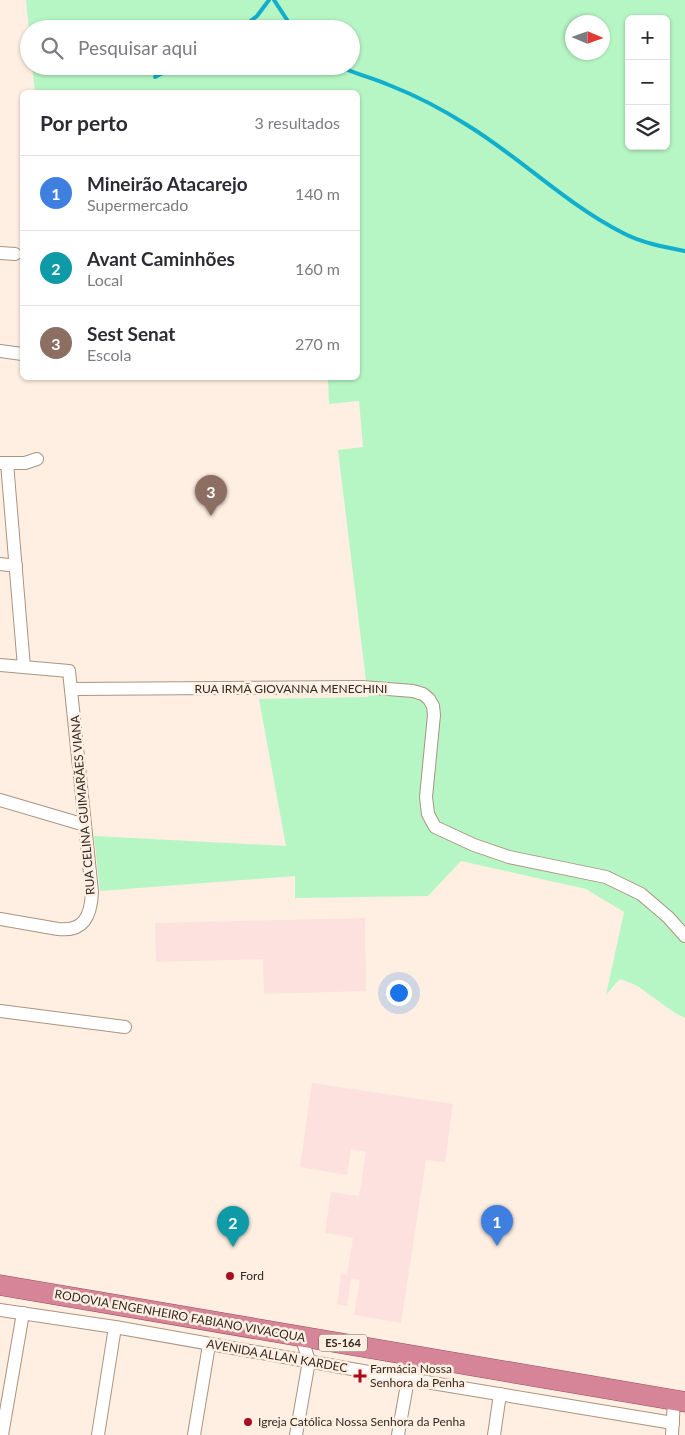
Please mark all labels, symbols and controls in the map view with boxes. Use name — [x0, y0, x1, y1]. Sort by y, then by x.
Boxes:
north arrow — [565, 15, 610, 60]
map controls — [625, 15, 670, 150]
button: + — [625, 15, 670, 60]
search box — [20, 20, 360, 75]
icon: search — [38, 34, 66, 62]
text: Pesquisar aqui — [78, 36, 197, 59]
button: − — [625, 60, 670, 105]
button: layers — [625, 105, 670, 150]
text: Por perto — [40, 110, 128, 135]
text: 3 resultados — [254, 113, 340, 132]
text: Mineirão Atacarejo — [87, 172, 248, 195]
text: 1 — [51, 184, 61, 203]
text: 140 m — [295, 184, 340, 203]
text: Supermercado — [87, 195, 188, 214]
text: Avant Caminhões — [87, 247, 235, 270]
text: 2 — [51, 259, 61, 278]
text: 160 m — [295, 259, 340, 278]
text: Local — [87, 270, 123, 289]
text: Sest Senat — [87, 322, 175, 345]
text: 3 — [51, 334, 61, 353]
text: 270 m — [295, 334, 340, 353]
text: Escola — [87, 345, 131, 364]
pin: 3 — [195, 475, 227, 516]
street label: RUA IRMÃ GIOVANNA MENECHINI — [195, 681, 387, 696]
street label: RUA CELINA GUIMARÃES VIANA — [67, 714, 98, 895]
your location — [386, 980, 412, 1006]
pin: 1 — [481, 1205, 513, 1246]
pin: 2 — [217, 1206, 249, 1247]
place label: Ford — [240, 1268, 264, 1283]
marker: Ford — [224, 1270, 236, 1282]
street label: RODOVIA ENGENHEIRO FABIANO VIVACQUA — [54, 1286, 307, 1345]
road number: ES-164 — [319, 1335, 367, 1352]
street label: AVENIDA ALLAN KARDEC — [206, 1336, 349, 1375]
place label: Farmácia Nossa Senhora da Penha — [370, 1361, 465, 1390]
marker: Farmácia Nossa Senhora da Penha — [354, 1370, 366, 1382]
place label: Igreja Católica Nossa Senhora da Penha — [258, 1414, 465, 1429]
marker: Igreja Católica Nossa Senhora da Penha — [242, 1416, 254, 1428]

